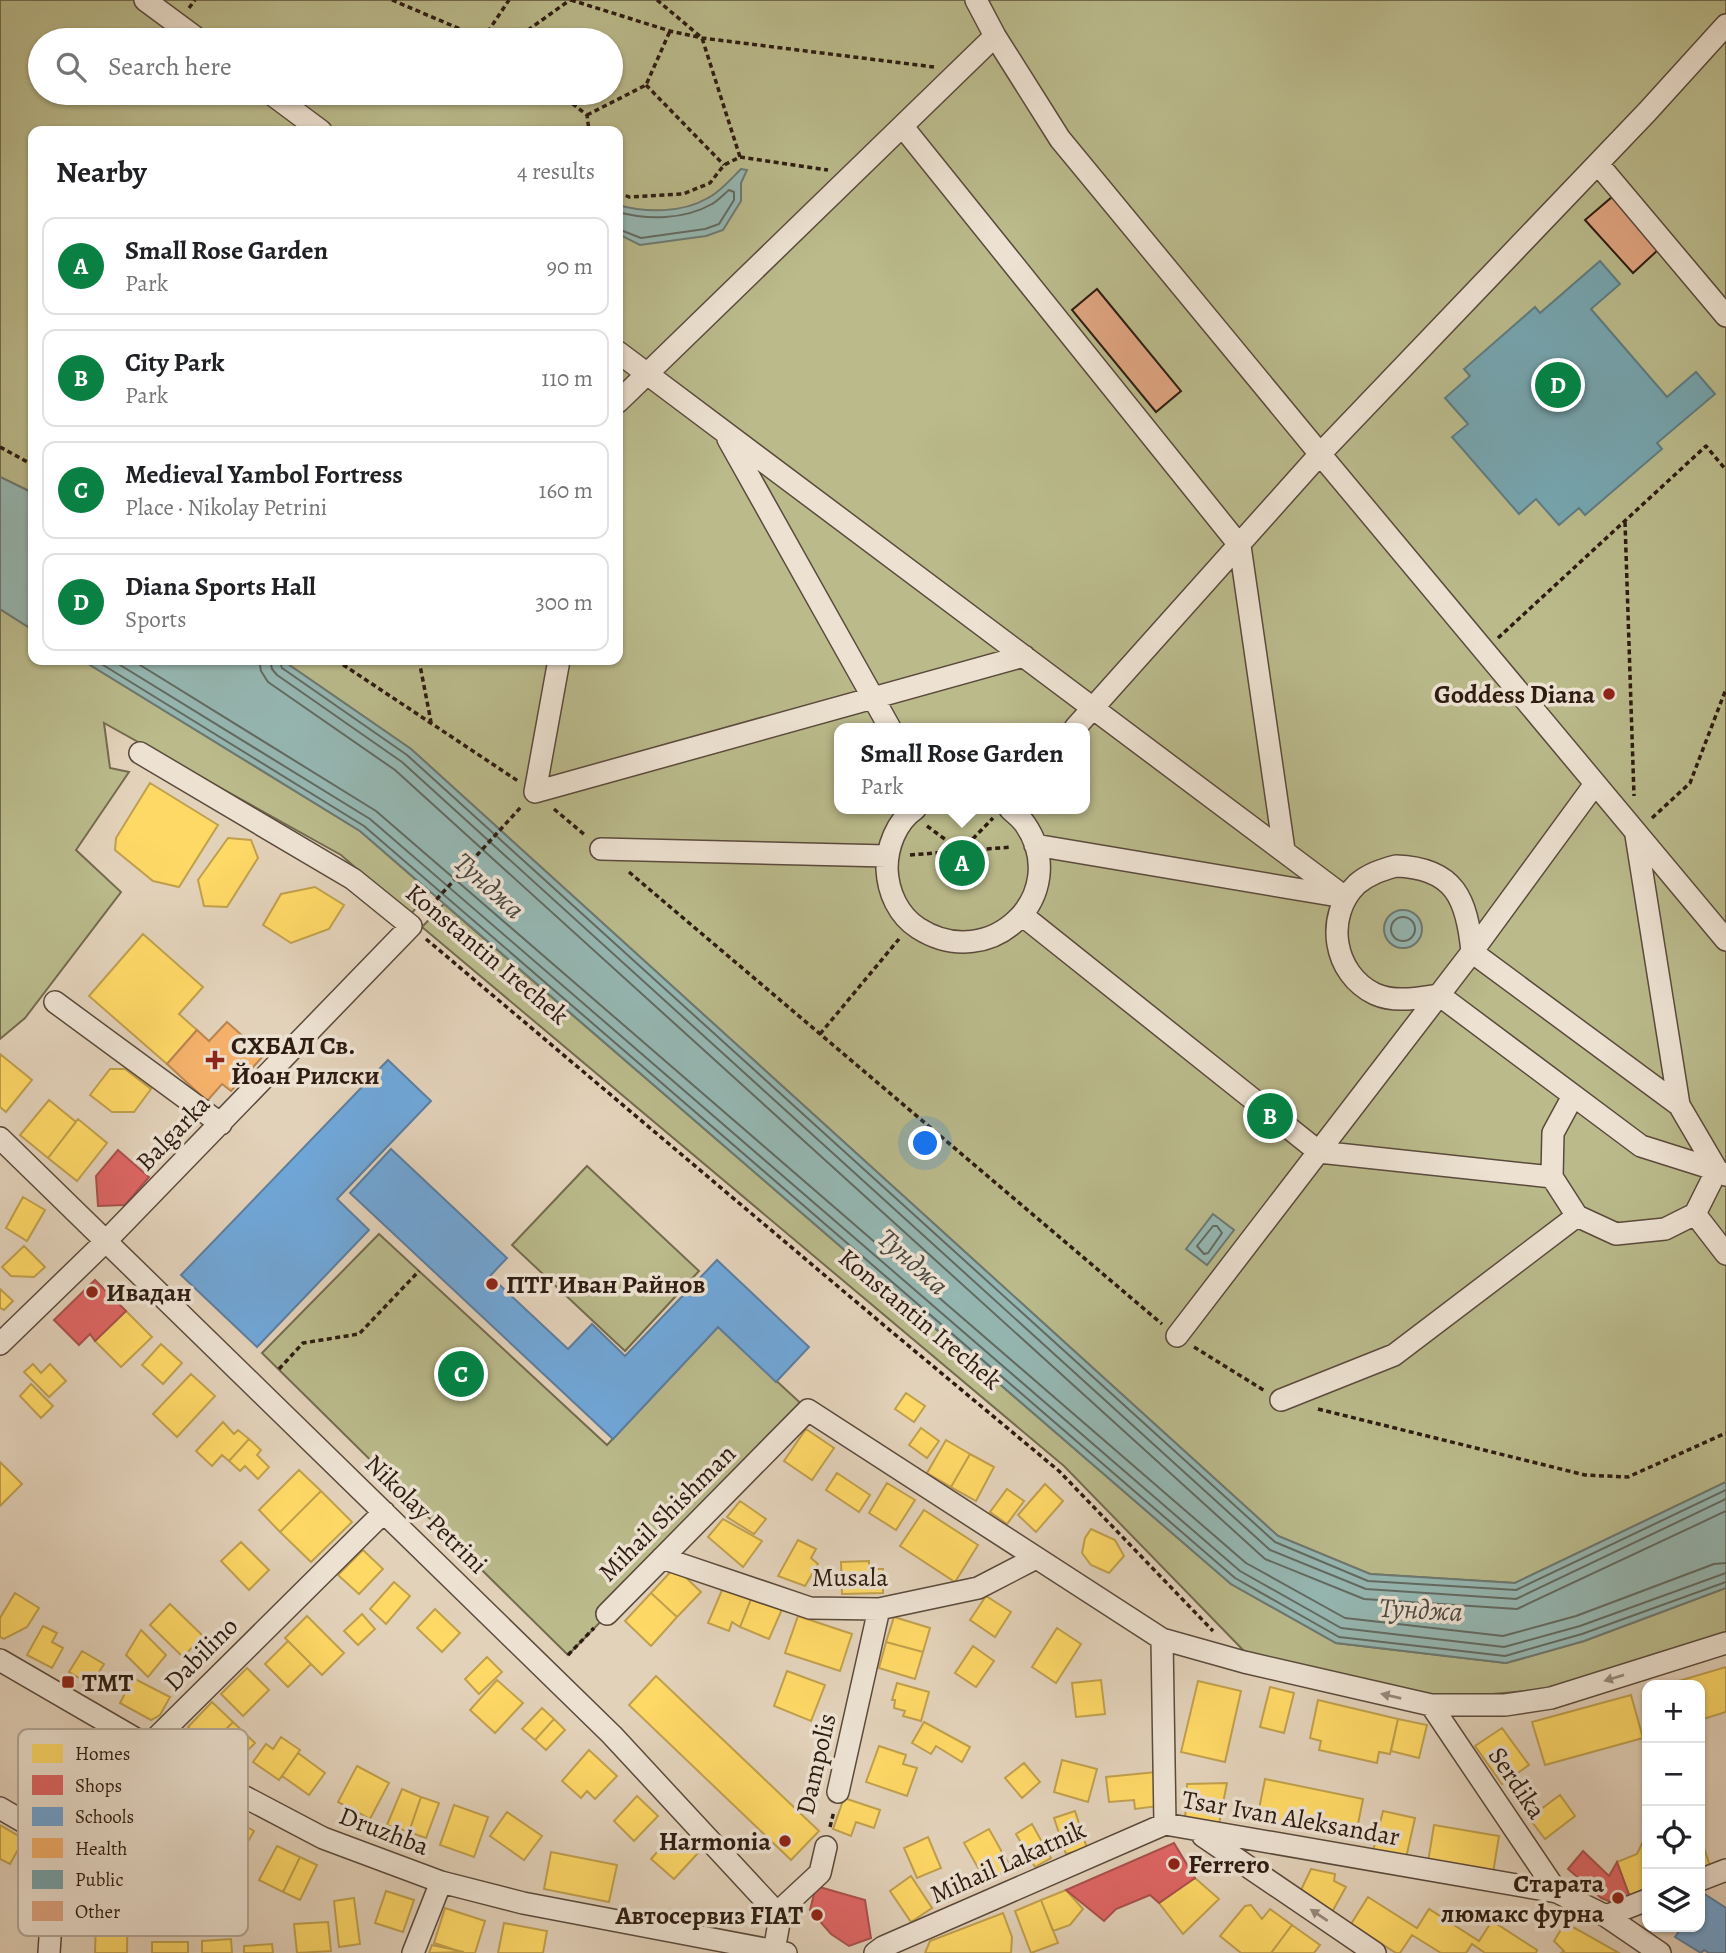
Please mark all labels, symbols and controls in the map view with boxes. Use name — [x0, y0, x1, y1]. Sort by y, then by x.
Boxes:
search box — [28, 28, 623, 105]
icon: search — [52, 48, 90, 86]
text: Search here — [108, 49, 232, 84]
text: Nearby — [56, 152, 147, 192]
text: 4 results — [517, 156, 595, 187]
text: Small Rose Garden — [125, 233, 328, 268]
text: A — [74, 251, 88, 282]
text: 90 m — [547, 251, 593, 282]
text: Park — [125, 268, 168, 299]
text: City Park — [125, 345, 224, 380]
pin: D — [1535, 359, 1581, 411]
text: B — [74, 363, 88, 394]
text: 110 m — [541, 363, 593, 394]
text: Park — [125, 380, 168, 411]
text: Medieval Yambol Fortress — [125, 457, 403, 492]
text: C — [74, 475, 88, 506]
text: 160 m — [539, 475, 593, 506]
text: Place · Nikolay Petrini — [125, 492, 327, 523]
text: Diana Sports Hall — [125, 569, 316, 604]
text: D — [73, 587, 89, 618]
text: 300 m — [535, 587, 593, 618]
text: Sports — [125, 604, 186, 635]
place label: Goddess Diana — [1434, 677, 1595, 712]
marker: Goddess Diana — [1601, 686, 1617, 702]
popup — [834, 723, 1090, 814]
text: Small Rose Garden — [860, 736, 1064, 771]
text: Park — [860, 771, 904, 802]
pin: A — [939, 837, 985, 889]
water label: Тунджа — [445, 844, 533, 928]
street label: Konstantin Irechek — [398, 875, 576, 1033]
place label: СХБАЛ Св. Йоан Рилски — [231, 1028, 380, 1093]
marker: СХБАЛ Св. Йоан Рилски — [205, 1050, 225, 1070]
street label: Balgarka — [128, 1087, 218, 1179]
pin: B — [1247, 1090, 1293, 1142]
your location — [908, 1126, 942, 1160]
water label: Тунджа — [869, 1220, 957, 1304]
street label: Konstantin Irechek — [831, 1240, 1009, 1398]
place label: ПТГ Иван Райнов — [506, 1267, 705, 1302]
place label: Ивадан — [106, 1275, 192, 1310]
marker: ПТГ Иван Райнов — [484, 1276, 500, 1292]
marker: Ивадан — [84, 1284, 100, 1300]
pin: C — [438, 1348, 484, 1400]
street label: Mihail Shishman — [591, 1437, 743, 1589]
street label: Nikolay Petrini — [357, 1447, 495, 1581]
street label: Musala — [812, 1560, 888, 1595]
water label: Тунджа — [1378, 1589, 1464, 1631]
street label: Dabilino — [156, 1609, 246, 1699]
place label: ТМТ — [82, 1665, 133, 1700]
one-way arrow — [1603, 1673, 1624, 1684]
marker: ТМТ — [60, 1674, 76, 1690]
map controls — [1642, 1680, 1705, 1932]
button: + — [1642, 1680, 1705, 1743]
one-way arrow — [1380, 1690, 1402, 1701]
street label: Dampolis — [787, 1710, 845, 1818]
legend — [18, 1729, 248, 1936]
street label: Serdika — [1480, 1740, 1554, 1826]
text: Homes — [75, 1741, 130, 1767]
button: − — [1642, 1743, 1705, 1806]
text: Shops — [75, 1773, 122, 1799]
street label: Tsar Ivan Aleksandar — [1179, 1782, 1403, 1854]
street label: Druzhba — [334, 1798, 434, 1864]
text: Schools — [75, 1804, 134, 1830]
button: locate — [1642, 1806, 1705, 1869]
street label: Mihail Lakatnik — [925, 1812, 1091, 1912]
place label: Harmonia — [659, 1824, 771, 1859]
marker: Harmonia — [777, 1833, 793, 1849]
text: Health — [75, 1836, 127, 1862]
place label: Ferrero — [1188, 1847, 1270, 1882]
marker: Ferrero — [1166, 1856, 1182, 1872]
place label: Старата люмакс фурна — [1440, 1866, 1605, 1931]
text: Public — [75, 1867, 123, 1893]
button: layers — [1642, 1869, 1705, 1932]
marker: Старата люмакс фурна — [1610, 1890, 1626, 1906]
place label: Автосервиз FIAT — [615, 1898, 803, 1933]
text: Other — [75, 1899, 120, 1925]
marker: Автосервиз FIAT — [809, 1907, 825, 1923]
one-way arrow — [1309, 1909, 1328, 1922]

